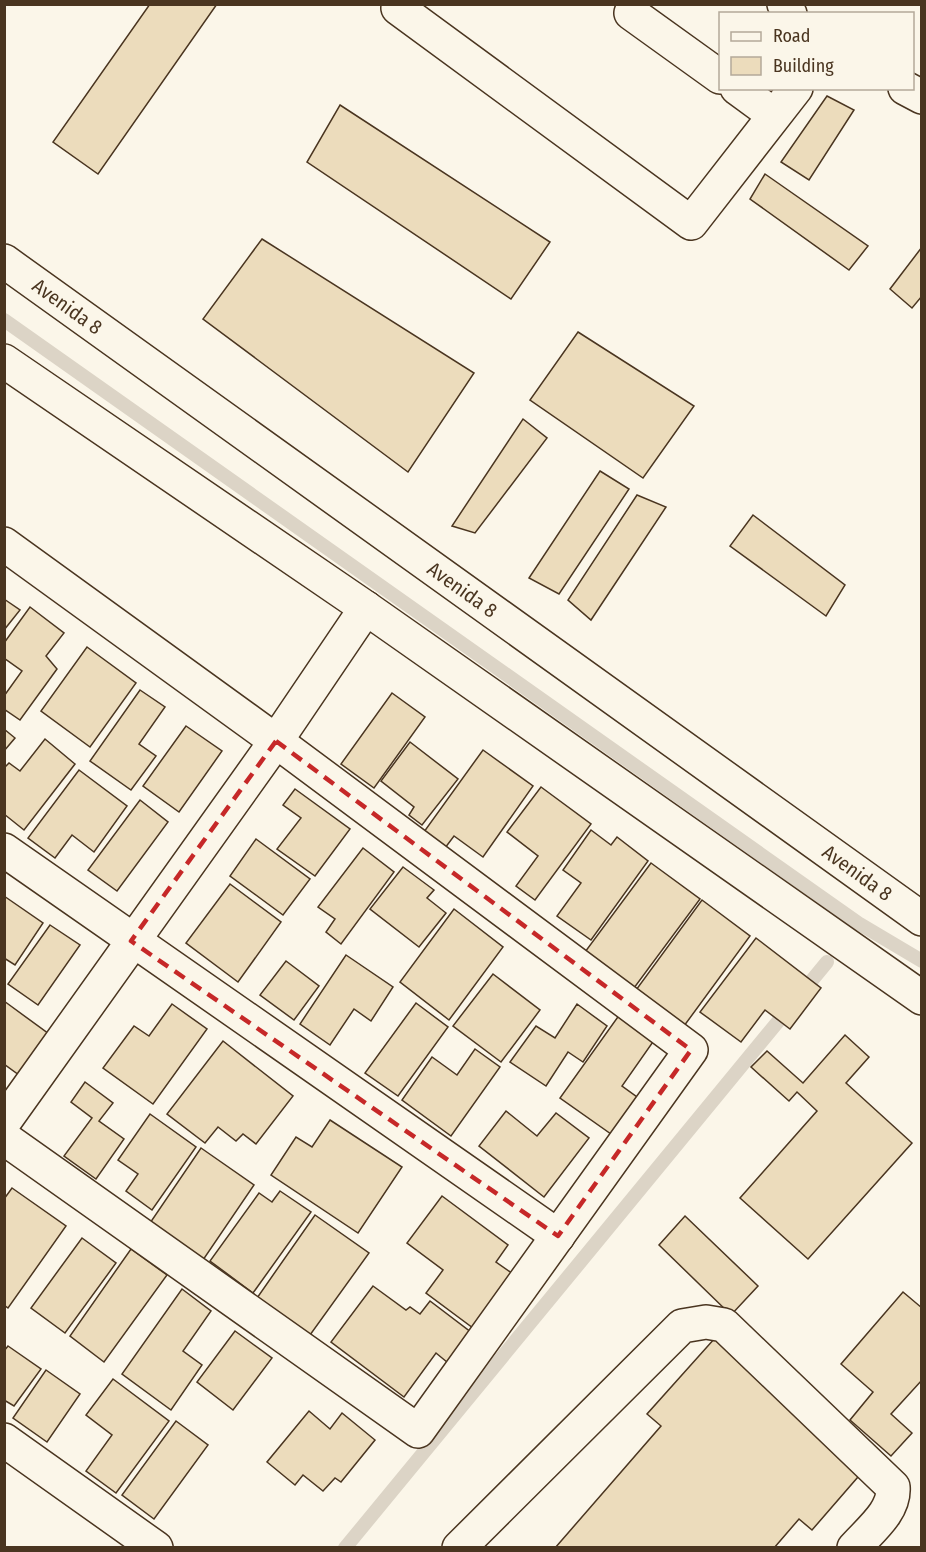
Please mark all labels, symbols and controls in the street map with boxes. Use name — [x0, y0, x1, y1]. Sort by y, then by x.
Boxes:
legend — [719, 12, 914, 90]
text: Road — [773, 25, 810, 47]
text: Building — [773, 55, 834, 77]
street label: Avenida 8 — [28, 273, 107, 340]
street label: Avenida 8 — [423, 556, 502, 623]
street label: Avenida 8 — [818, 840, 897, 906]

